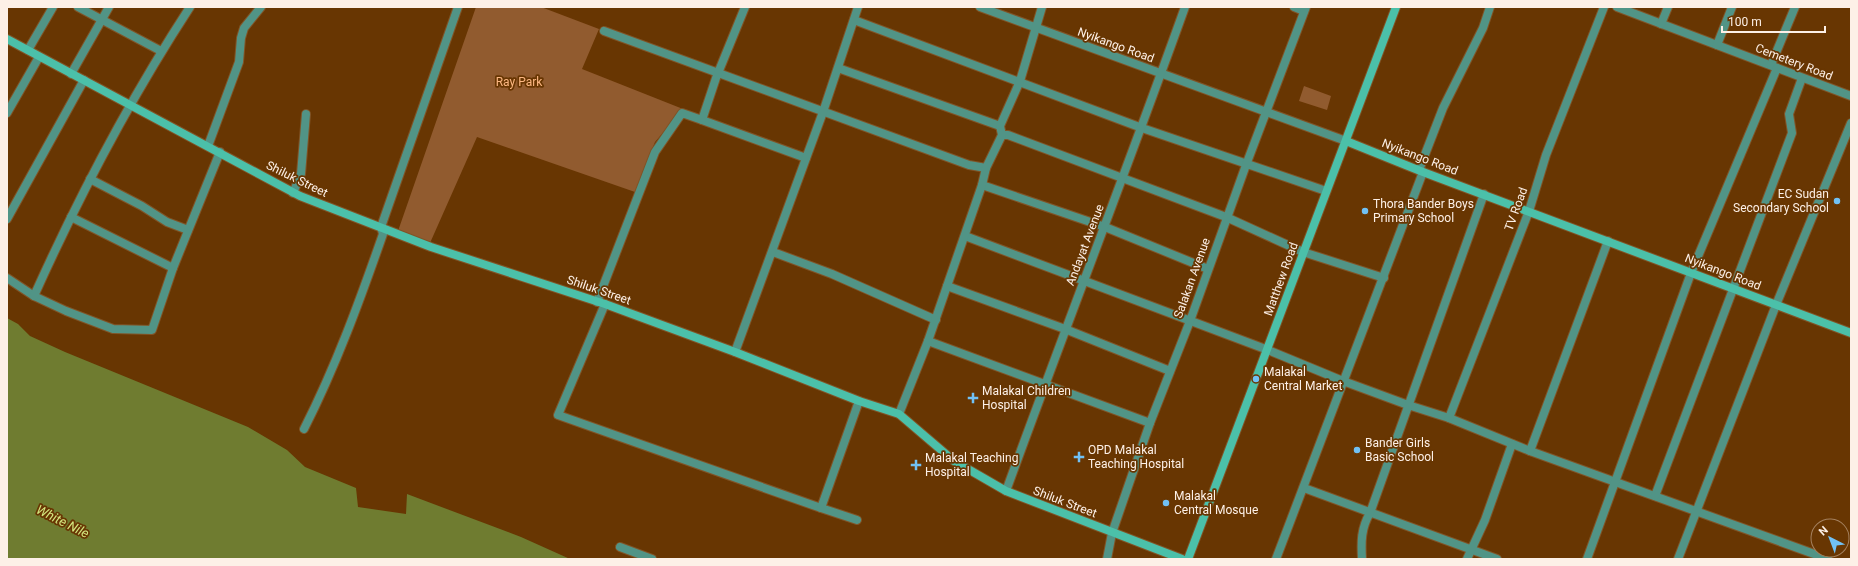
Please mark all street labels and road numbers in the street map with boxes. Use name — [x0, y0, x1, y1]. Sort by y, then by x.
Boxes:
street label: Nyikango Road — [1076, 25, 1156, 65]
street label: Cemetery Road — [1753, 41, 1835, 83]
street label: Nyikango Road — [1380, 136, 1460, 178]
street label: Shiluk Street — [264, 158, 330, 200]
street label: TV Road — [1502, 185, 1530, 233]
street label: Andayat Avenue — [1063, 202, 1107, 288]
street label: Salakan Avenue — [1171, 236, 1213, 320]
street label: Matthew Road — [1261, 240, 1301, 318]
street label: Nyikango Road — [1683, 251, 1763, 293]
street label: Shiluk Street — [565, 272, 633, 308]
street label: Shiluk Street — [1031, 483, 1099, 521]

